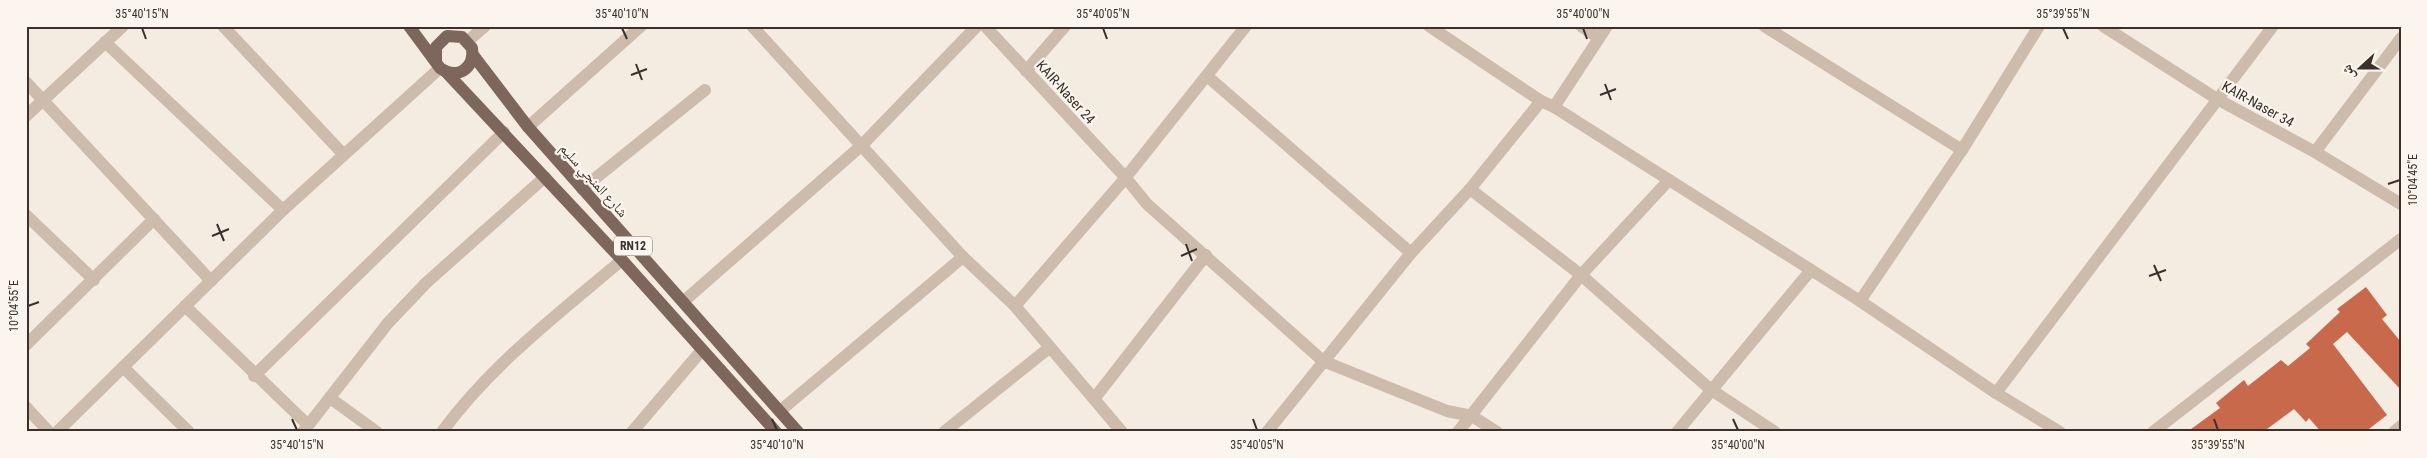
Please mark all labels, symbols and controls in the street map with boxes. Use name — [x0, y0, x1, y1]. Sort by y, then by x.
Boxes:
text: 35°40'15"N — [115, 7, 169, 21]
text: 35°40'10"N — [595, 7, 649, 21]
text: 35°40'05"N — [1076, 7, 1130, 21]
text: 35°40'00"N — [1556, 7, 1610, 21]
text: 35°39'55"N — [2036, 7, 2090, 21]
north arrow — [2334, 42, 2384, 92]
street label: KAIR-Naser 24 — [1033, 57, 1099, 127]
text: ش — [2338, 62, 2359, 82]
street label: KAIR-Naser 34 — [2219, 78, 2297, 130]
street label: شارع المنجي سليم — [554, 140, 631, 222]
text: 10°04'45"E — [2406, 154, 2420, 206]
road number: RN12 — [614, 237, 652, 256]
text: 10°04'55"E — [7, 280, 21, 332]
text: 35°40'15"N — [270, 438, 324, 452]
text: 35°40'10"N — [750, 438, 804, 452]
text: 35°40'05"N — [1230, 438, 1284, 452]
text: 35°40'00"N — [1711, 438, 1765, 452]
text: 35°39'55"N — [2191, 438, 2245, 452]

